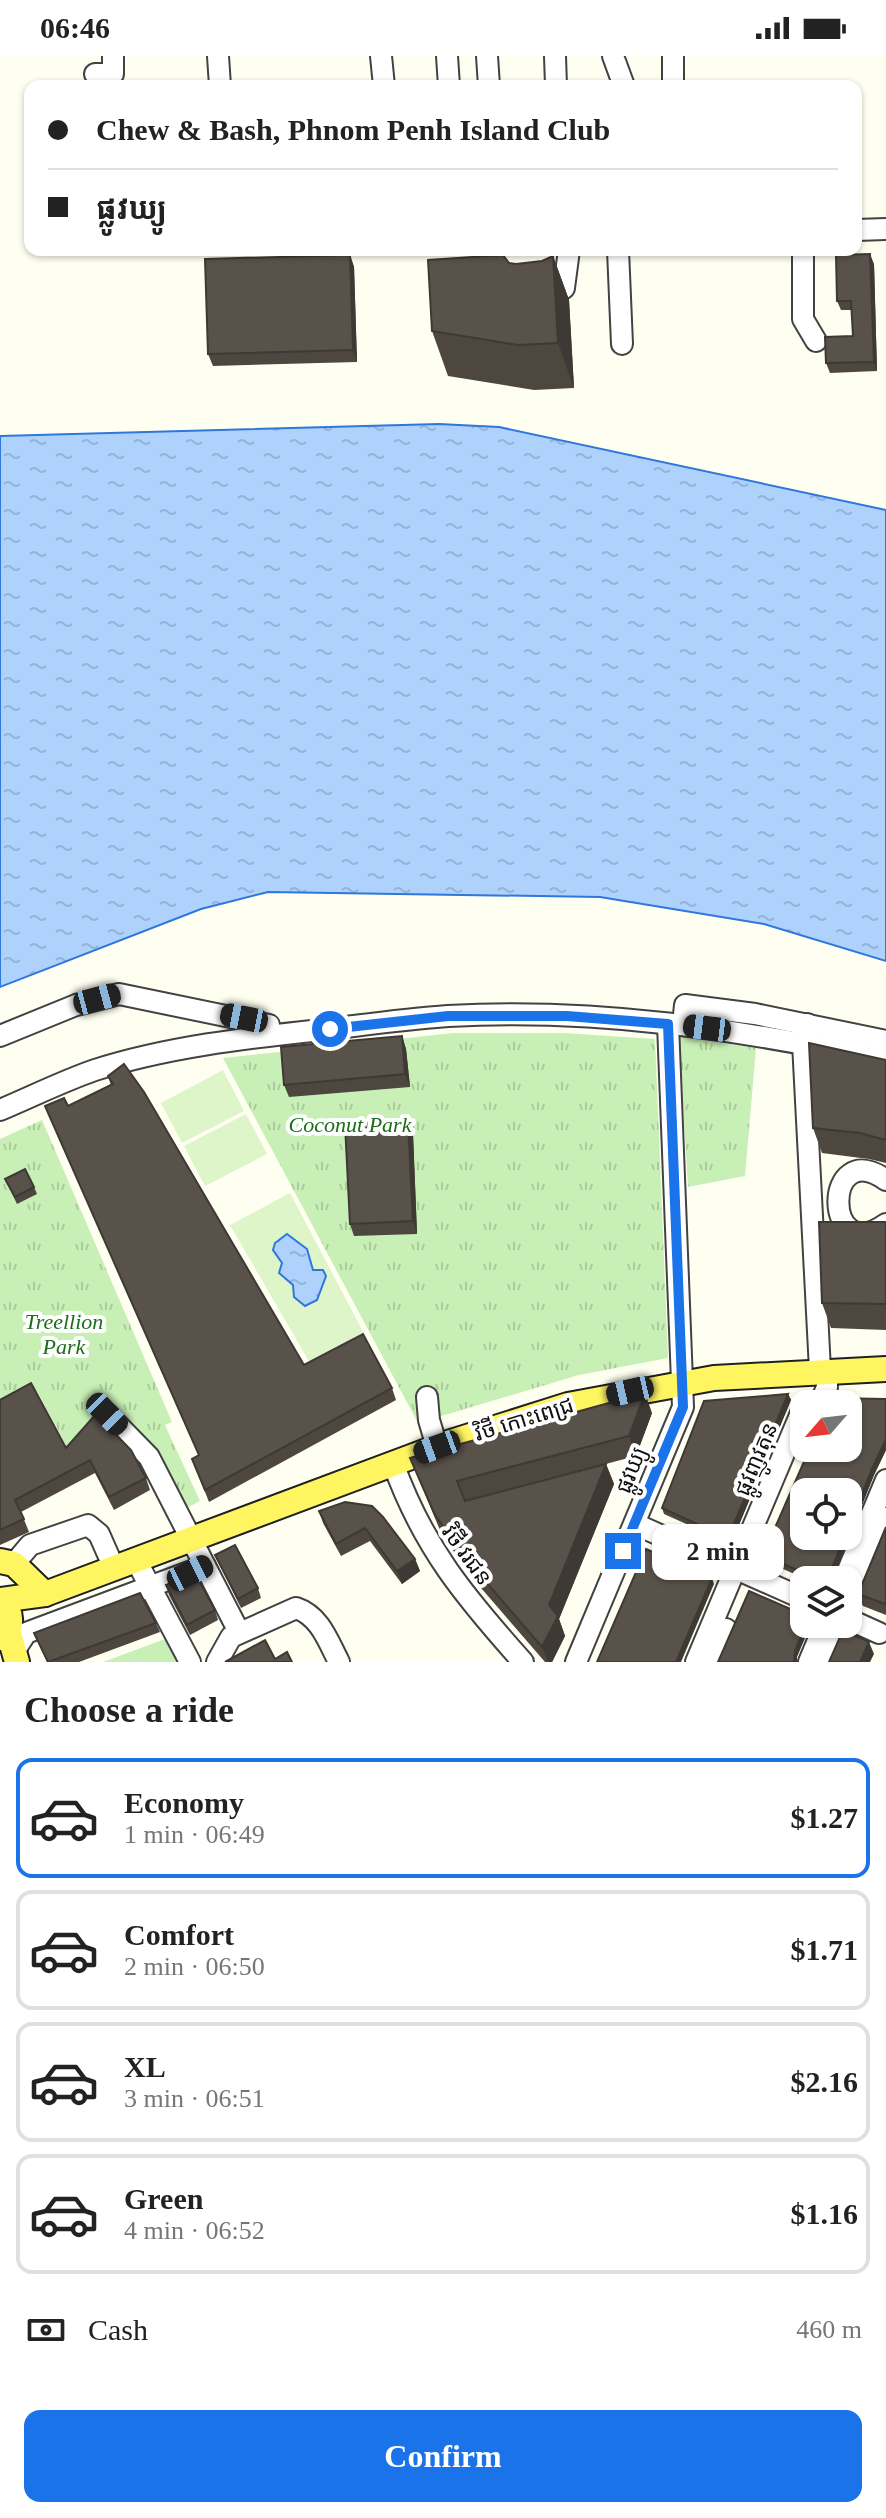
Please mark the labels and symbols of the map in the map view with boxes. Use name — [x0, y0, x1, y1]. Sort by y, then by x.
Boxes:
car — [71, 981, 123, 1017]
car — [218, 1002, 270, 1034]
route start — [312, 1011, 348, 1047]
car — [682, 1013, 732, 1043]
park label: Coconut Park — [289, 1112, 413, 1137]
park label: Treellion Park — [25, 1309, 103, 1359]
car — [604, 1374, 656, 1408]
car — [82, 1388, 132, 1440]
north arrow — [790, 1390, 862, 1462]
street label: វិថី កោះពេជ្រ — [471, 1391, 577, 1447]
street label: ផ្លូវញូវតុន — [729, 1419, 790, 1502]
car — [410, 1428, 464, 1466]
street label: ផ្លូវឃ្យូ — [610, 1443, 659, 1500]
street label: វិថី វរជន — [437, 1519, 498, 1590]
callout: 2 min — [651, 1523, 783, 1579]
route end — [605, 1533, 641, 1569]
car — [163, 1552, 217, 1594]

